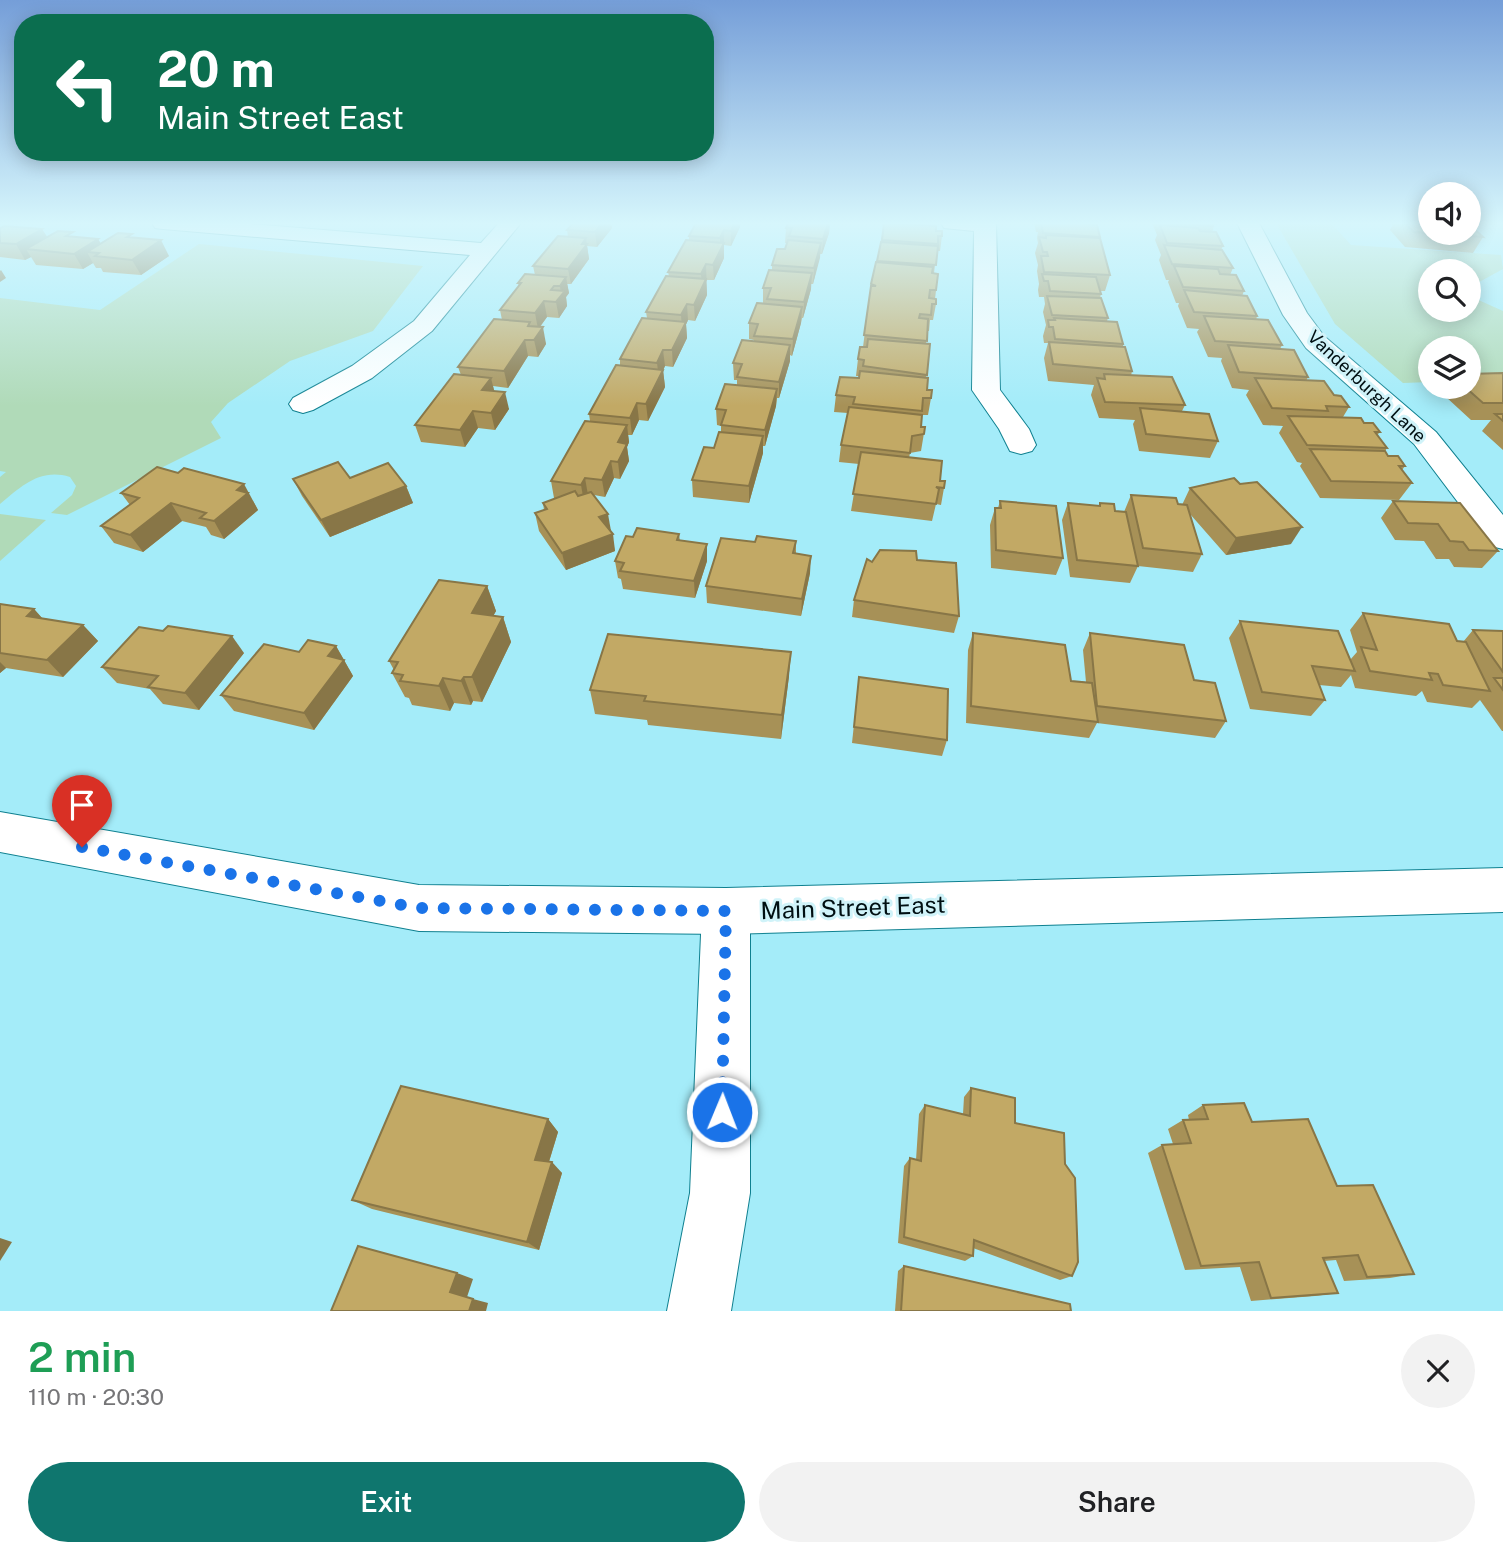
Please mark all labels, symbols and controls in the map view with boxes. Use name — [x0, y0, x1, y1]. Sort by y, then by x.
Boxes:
text: 20 m — [157, 40, 275, 98]
icon: left — [42, 42, 133, 133]
text: Main Street East — [157, 99, 404, 136]
map controls — [1418, 182, 1481, 399]
button: sound — [1418, 182, 1481, 245]
button: search — [1418, 259, 1481, 322]
street label: Vanderburgh Lane — [1303, 326, 1431, 446]
button: layers — [1418, 336, 1481, 399]
pin — [52, 775, 112, 847]
icon: arrive — [63, 786, 101, 824]
street label: Main Street East — [760, 890, 946, 924]
position arrow — [685, 1075, 759, 1149]
text: 2 min — [28, 1332, 136, 1381]
button: close — [1401, 1334, 1475, 1408]
text: 110 m · 20:30 — [28, 1383, 164, 1410]
button: Exit — [28, 1462, 745, 1542]
button: Share — [759, 1462, 1475, 1542]

